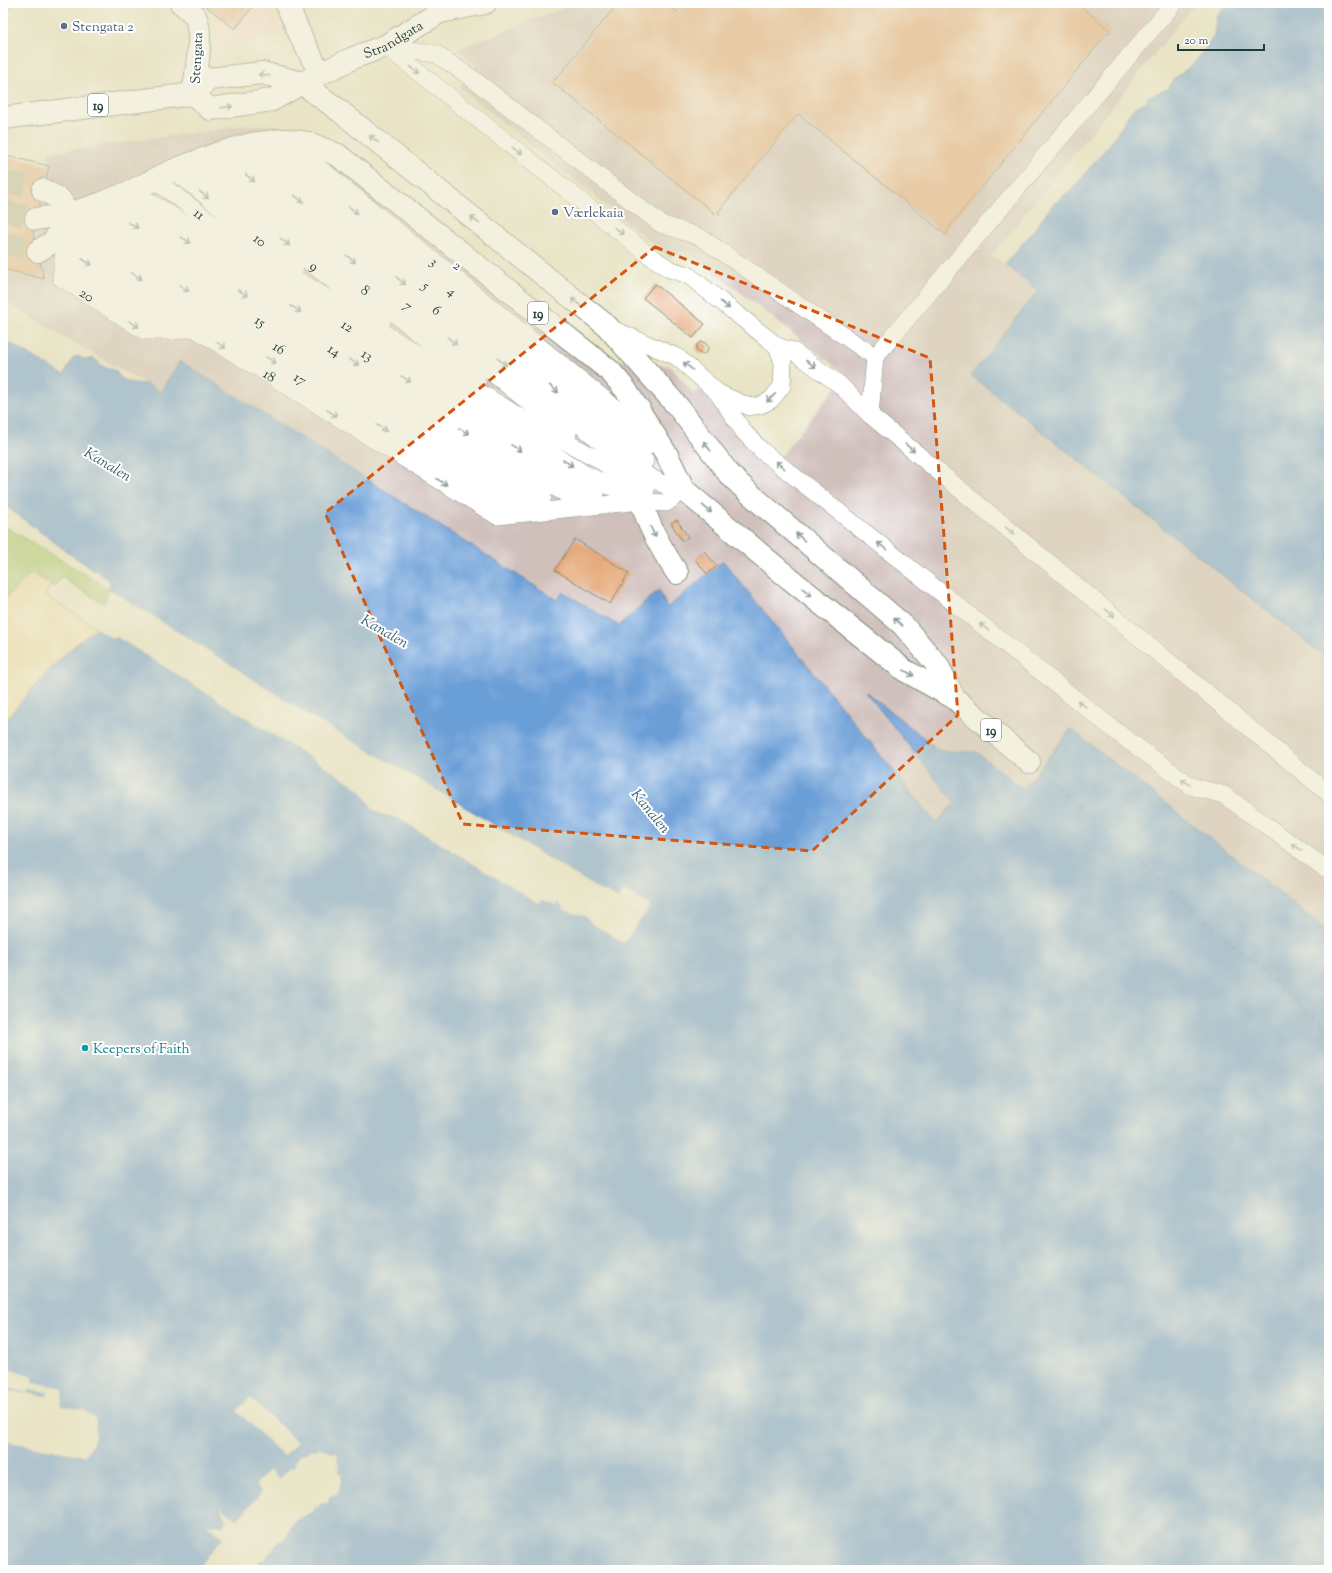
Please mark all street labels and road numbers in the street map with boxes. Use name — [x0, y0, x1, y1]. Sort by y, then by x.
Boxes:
street label: Strandgata — [361, 16, 428, 65]
street label: Stengata — [187, 31, 209, 85]
road number: 19 — [88, 94, 108, 116]
street label: 11 — [189, 204, 208, 226]
street label: 10 — [248, 230, 270, 253]
street label: 3 — [425, 253, 442, 272]
street label: 2 — [448, 257, 466, 277]
street label: 9 — [304, 258, 322, 277]
street label: 5 — [416, 277, 433, 296]
street label: 8 — [356, 281, 374, 301]
street label: 4 — [442, 282, 460, 302]
street label: 20 — [75, 284, 97, 308]
street label: 7 — [398, 297, 416, 317]
street label: 6 — [427, 301, 445, 321]
road number: 19 — [528, 302, 548, 324]
street label: 15 — [250, 312, 269, 334]
street label: 12 — [336, 316, 357, 339]
street label: 16 — [268, 338, 289, 361]
street label: 14 — [323, 340, 344, 363]
street label: 13 — [357, 345, 377, 368]
street label: 18 — [258, 365, 279, 388]
street label: 17 — [289, 368, 310, 392]
road number: 19 — [981, 719, 1001, 741]

